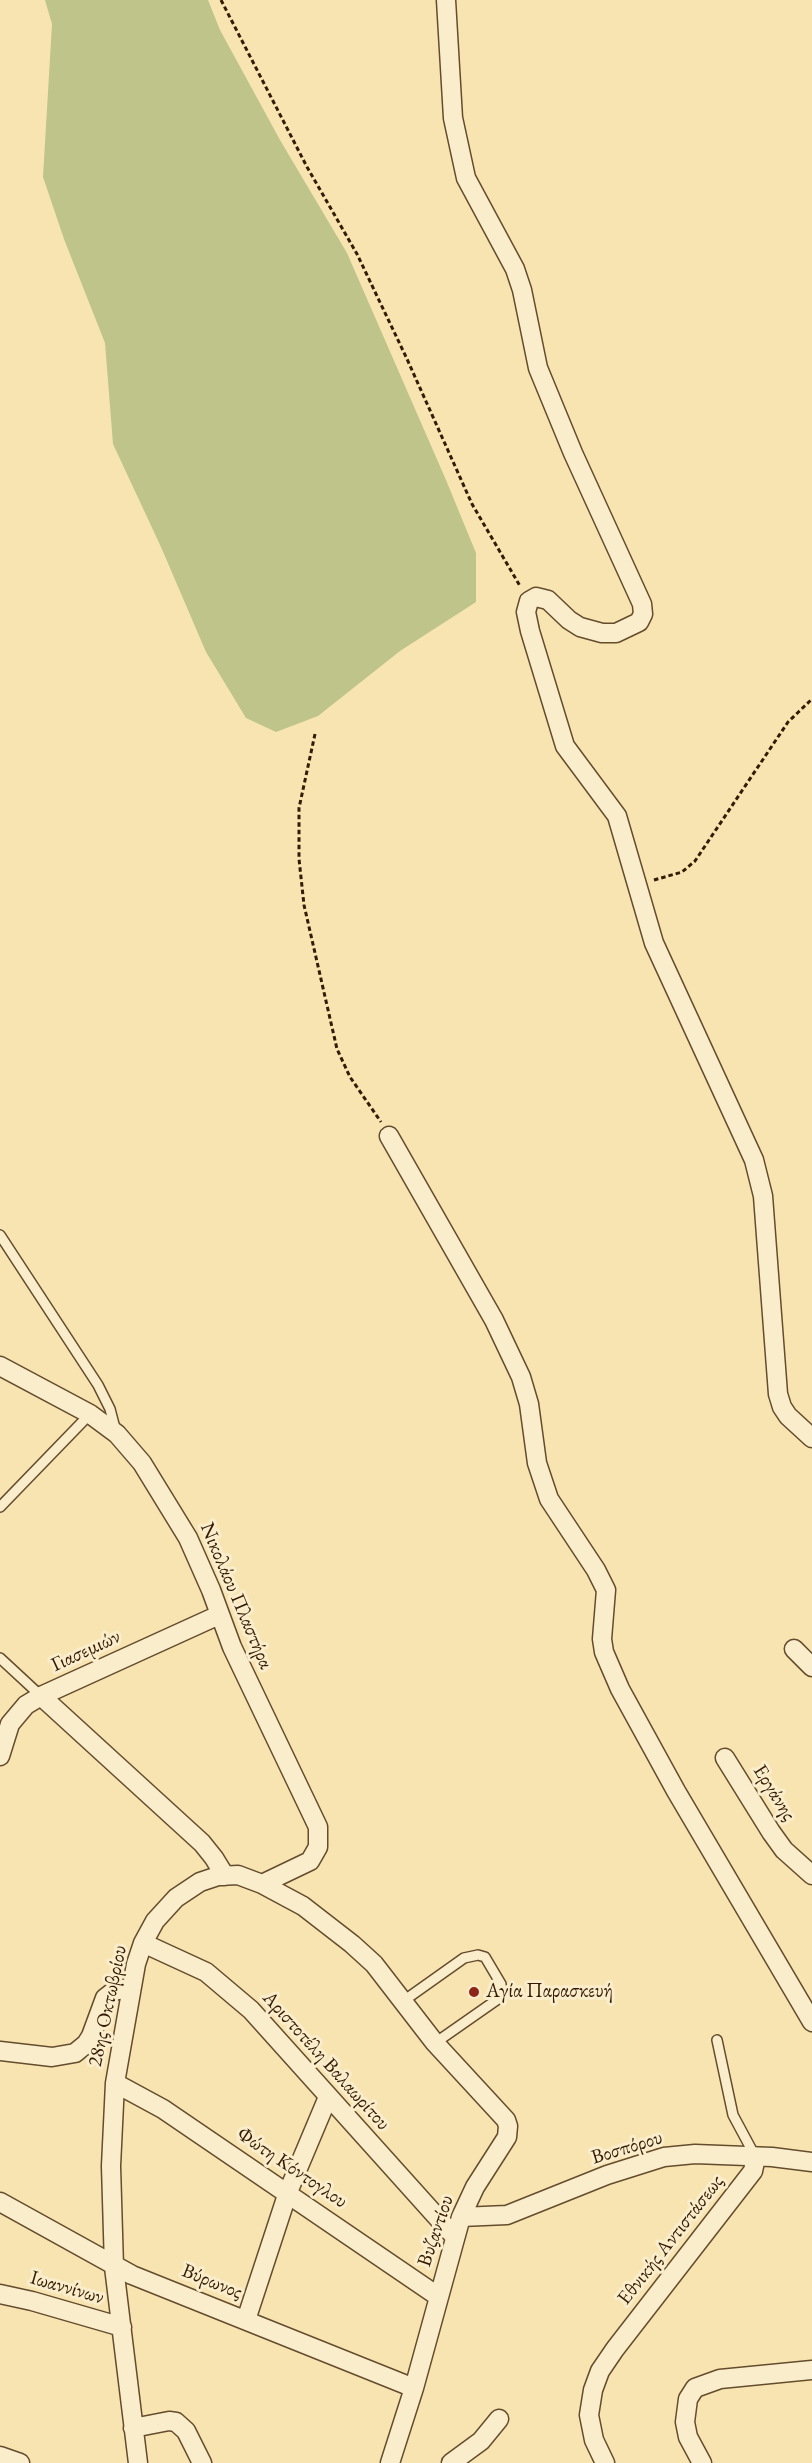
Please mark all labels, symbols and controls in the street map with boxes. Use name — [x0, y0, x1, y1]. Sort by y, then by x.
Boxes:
street label: Νικολάου Πλαστήρα — [194, 1519, 278, 1673]
street label: Γιασεμιών — [48, 1625, 124, 1677]
street label: Εργάνης — [747, 1761, 801, 1825]
street label: 28ης Οκτωβρίου — [83, 1943, 133, 2069]
place label: Αγία Παρασκευή — [486, 1980, 613, 2004]
marker: Αγία Παρασκευή — [467, 1985, 481, 1999]
street label: Αριστοτέλη Βαλαωρίτου — [257, 1986, 395, 2136]
street label: Φώτη Κόντογλου — [232, 2122, 352, 2214]
street label: Βοσπόρου — [589, 2126, 665, 2170]
street label: Εθνικής Αντιστάσεως — [613, 2170, 729, 2310]
street label: Βυζαντίου — [413, 2192, 459, 2270]
street label: Βύρωνος — [178, 2259, 246, 2305]
street label: Ιωαννίνων — [27, 2266, 107, 2310]

